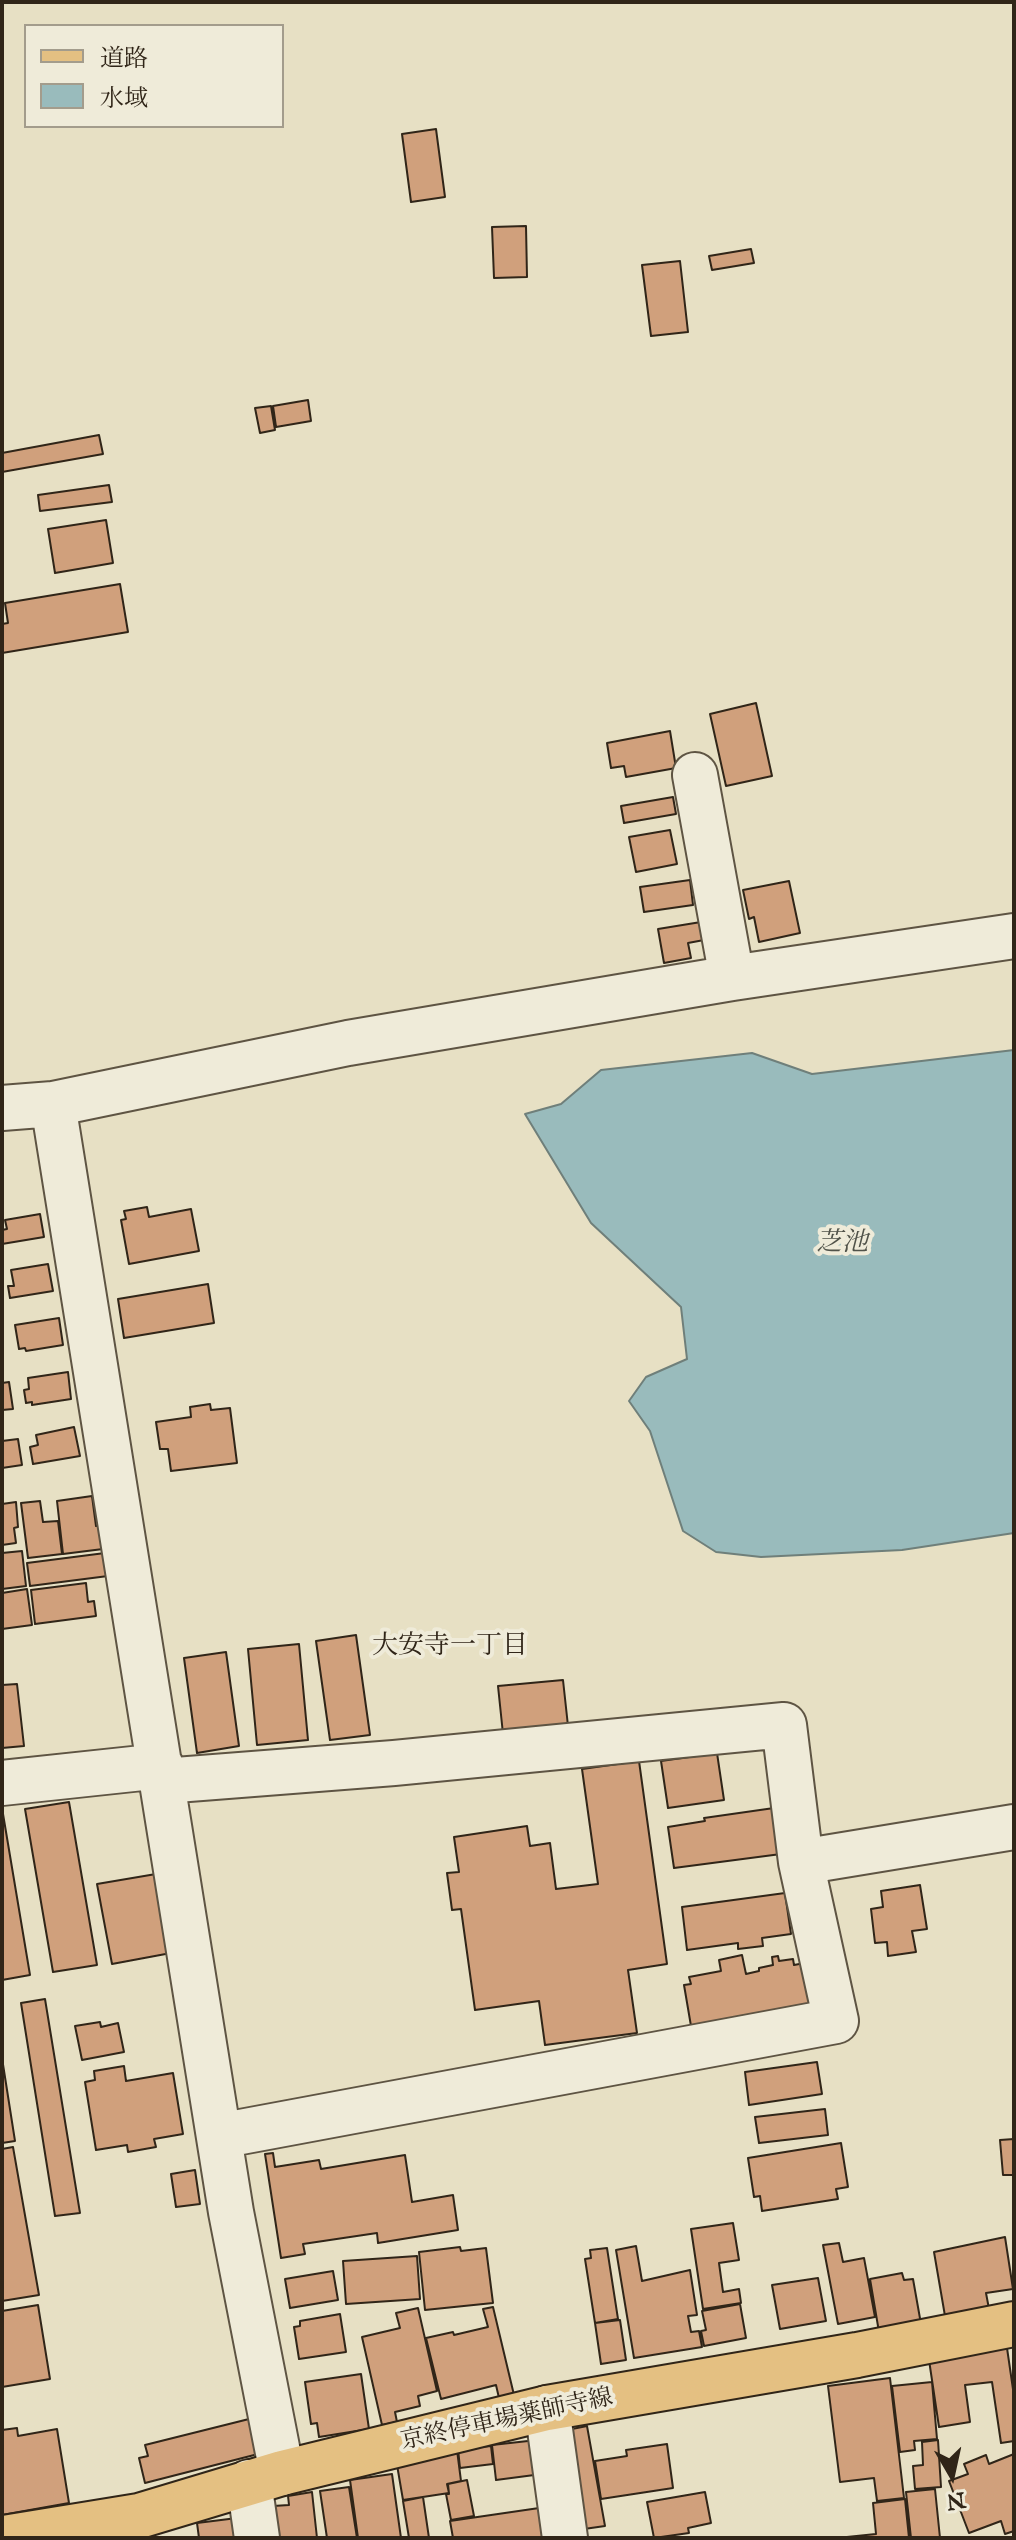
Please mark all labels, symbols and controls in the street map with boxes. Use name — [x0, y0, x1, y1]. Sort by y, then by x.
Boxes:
legend — [24, 24, 284, 128]
text: 道路 — [100, 44, 148, 75]
text: 水域 — [100, 84, 148, 115]
water label: 芝池 — [816, 1229, 868, 1261]
district label: 大安寺一丁目 — [372, 1632, 528, 1664]
street label: 京終停車場薬師寺線 — [398, 2384, 616, 2458]
north arrow — [912, 2436, 992, 2516]
text: N — [944, 2484, 967, 2515]

